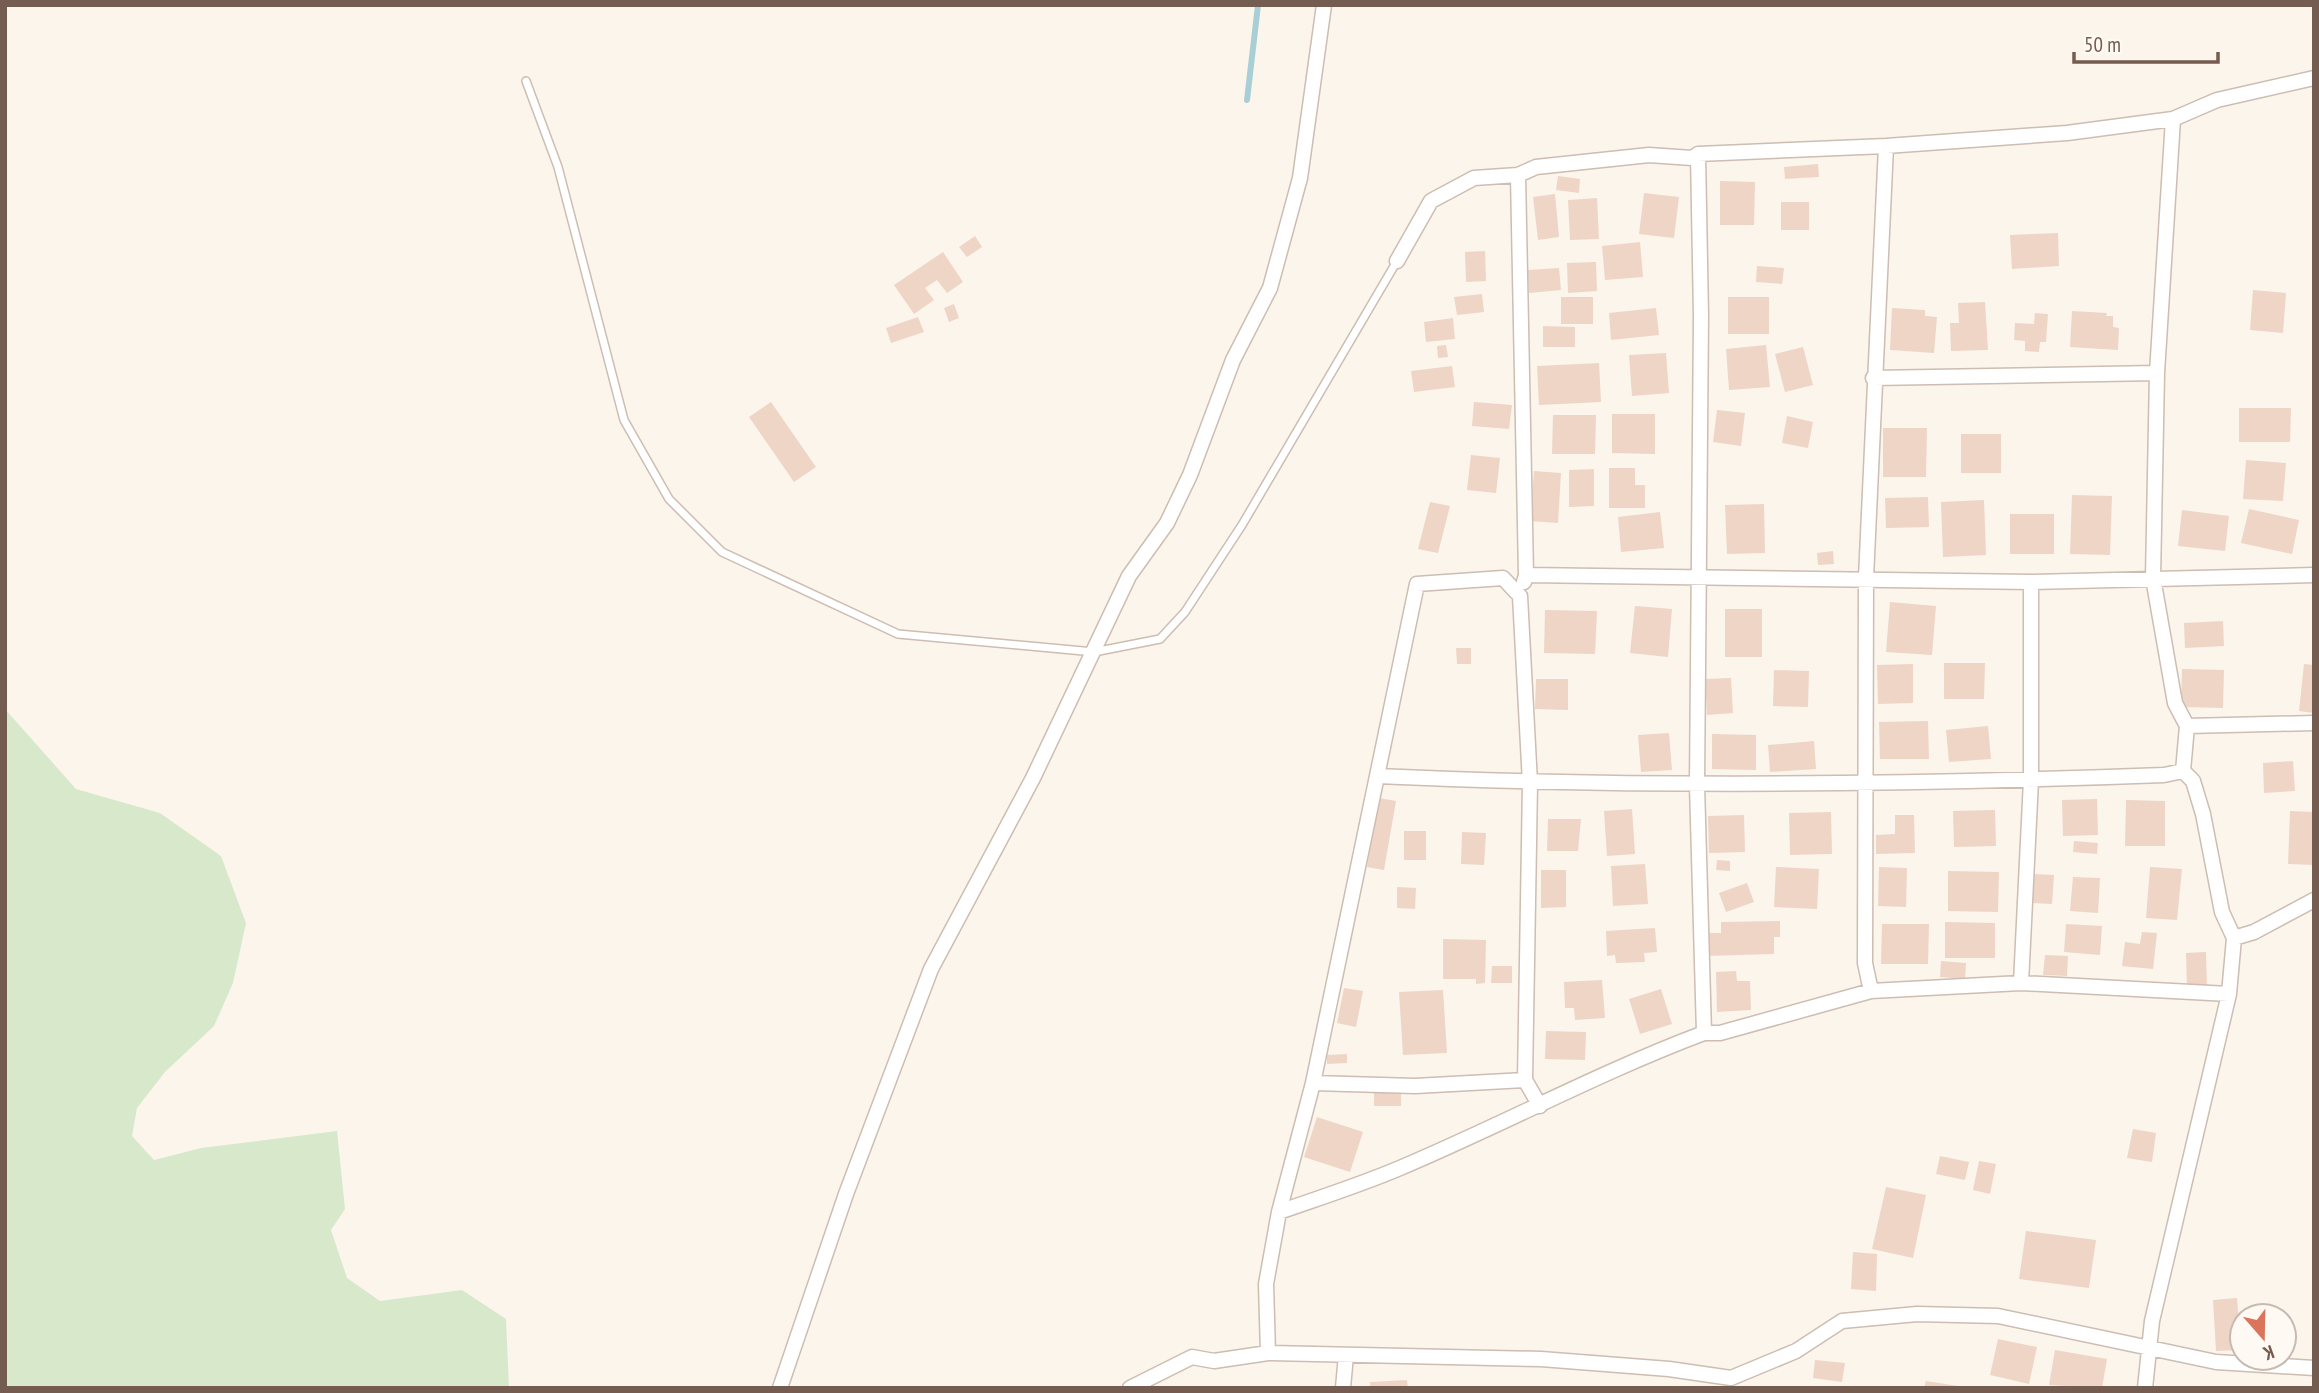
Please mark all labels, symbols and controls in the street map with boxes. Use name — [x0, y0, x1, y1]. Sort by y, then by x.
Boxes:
scale bar — [2074, 21, 2218, 65]
text: 50 m — [2084, 31, 2121, 58]
north arrow — [2228, 1302, 2298, 1372]
text: K — [2260, 1340, 2278, 1366]

